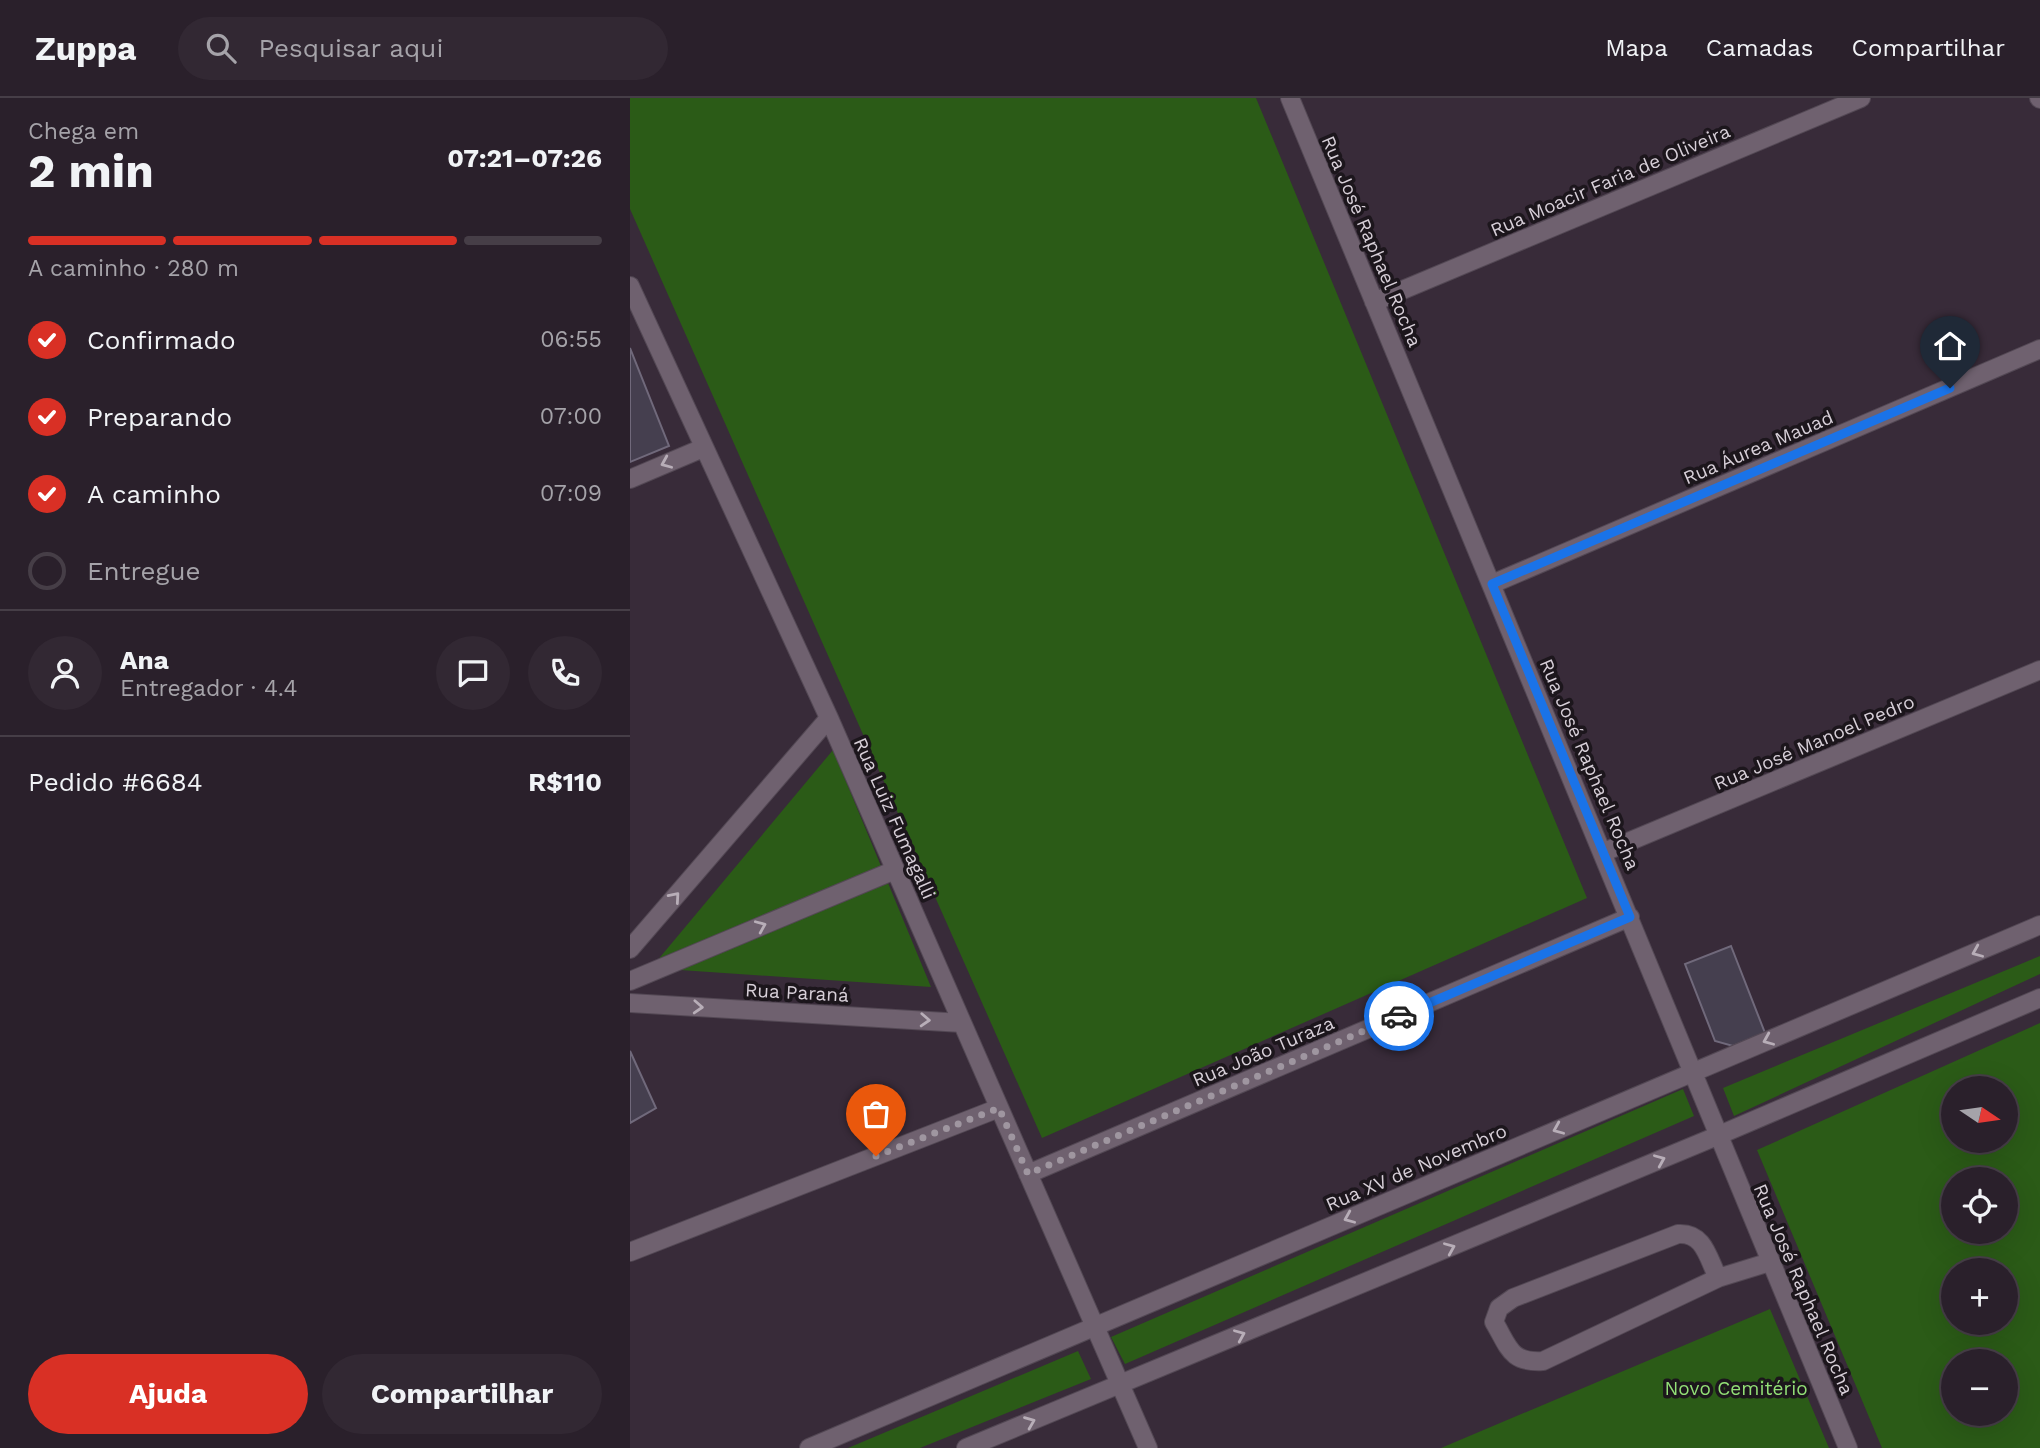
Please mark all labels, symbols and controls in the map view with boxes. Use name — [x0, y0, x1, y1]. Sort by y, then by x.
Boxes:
search box — [178, 17, 668, 80]
text: Zuppa — [35, 29, 136, 68]
icon: search — [202, 29, 240, 67]
text: Pesquisar aqui — [258, 33, 443, 63]
text: Mapa — [1605, 34, 1668, 62]
text: Camadas — [1706, 34, 1814, 62]
text: Compartilhar — [1852, 34, 2005, 62]
text: Chega em — [28, 118, 139, 145]
street label: Rua Moacir Faria de Oliveira — [1487, 119, 1734, 241]
street label: Rua José Raphael Rocha — [1317, 132, 1427, 350]
text: 07:21–07:26 — [447, 143, 602, 173]
text: 2 min — [28, 144, 154, 198]
text: A caminho · 280 m — [28, 255, 239, 282]
pin — [1920, 316, 1980, 388]
icon: check — [28, 321, 66, 359]
text: Confirmado — [87, 325, 236, 355]
text: 06:55 — [540, 326, 602, 353]
icon: home — [1931, 327, 1969, 365]
icon: check — [28, 398, 66, 436]
text: Preparando — [87, 402, 232, 432]
text: 07:00 — [540, 403, 602, 430]
street label: Rua Áurea Mauad — [1680, 405, 1837, 489]
one-way arrow — [661, 455, 673, 469]
icon: check — [28, 475, 66, 513]
text: A caminho — [87, 479, 221, 509]
text: 07:09 — [540, 480, 602, 507]
text: Entregue — [87, 556, 200, 586]
button: person — [28, 636, 102, 710]
button: chat — [436, 636, 510, 710]
button: phone — [528, 636, 602, 710]
text: Ana — [120, 645, 169, 675]
street label: Rua José Raphael Rocha — [1535, 655, 1645, 873]
text: Entregador · 4.4 — [120, 675, 298, 702]
street label: Rua José Manoel Pedro — [1710, 690, 1918, 795]
street label: Rua Luiz Fumagalli — [849, 734, 941, 903]
text: Pedido #6684 — [28, 767, 203, 797]
text: R$110 — [528, 767, 602, 797]
one-way arrow — [666, 893, 679, 905]
one-way arrow — [754, 921, 766, 935]
one-way arrow — [1972, 943, 1984, 957]
street label: Rua Paraná — [744, 978, 850, 1007]
courier — [1364, 981, 1434, 1051]
icon: car — [1380, 997, 1418, 1035]
one-way arrow — [693, 999, 704, 1014]
street label: Rua João Turaza — [1189, 1011, 1338, 1092]
one-way arrow — [920, 1013, 931, 1028]
one-way arrow — [1762, 1032, 1774, 1046]
north arrow — [1941, 1076, 2018, 1153]
map controls — [1941, 1076, 2018, 1426]
pin — [846, 1084, 906, 1156]
icon: bag — [857, 1095, 895, 1133]
street label: Rua XV de Novembro — [1322, 1119, 1510, 1216]
one-way arrow — [1553, 1121, 1566, 1135]
one-way arrow — [1653, 1155, 1665, 1169]
button: locate — [1941, 1167, 2018, 1244]
street label: Rua José Raphael Rocha — [1749, 1180, 1859, 1398]
one-way arrow — [1344, 1210, 1356, 1224]
one-way arrow — [1443, 1242, 1455, 1256]
button: + — [1941, 1258, 2018, 1335]
one-way arrow — [1233, 1330, 1245, 1344]
button: − — [1941, 1349, 2018, 1426]
button: Ajuda — [28, 1354, 308, 1434]
button: Compartilhar — [322, 1354, 602, 1434]
park label: Novo Cemitério — [1664, 1377, 1808, 1400]
one-way arrow — [1023, 1417, 1035, 1431]

